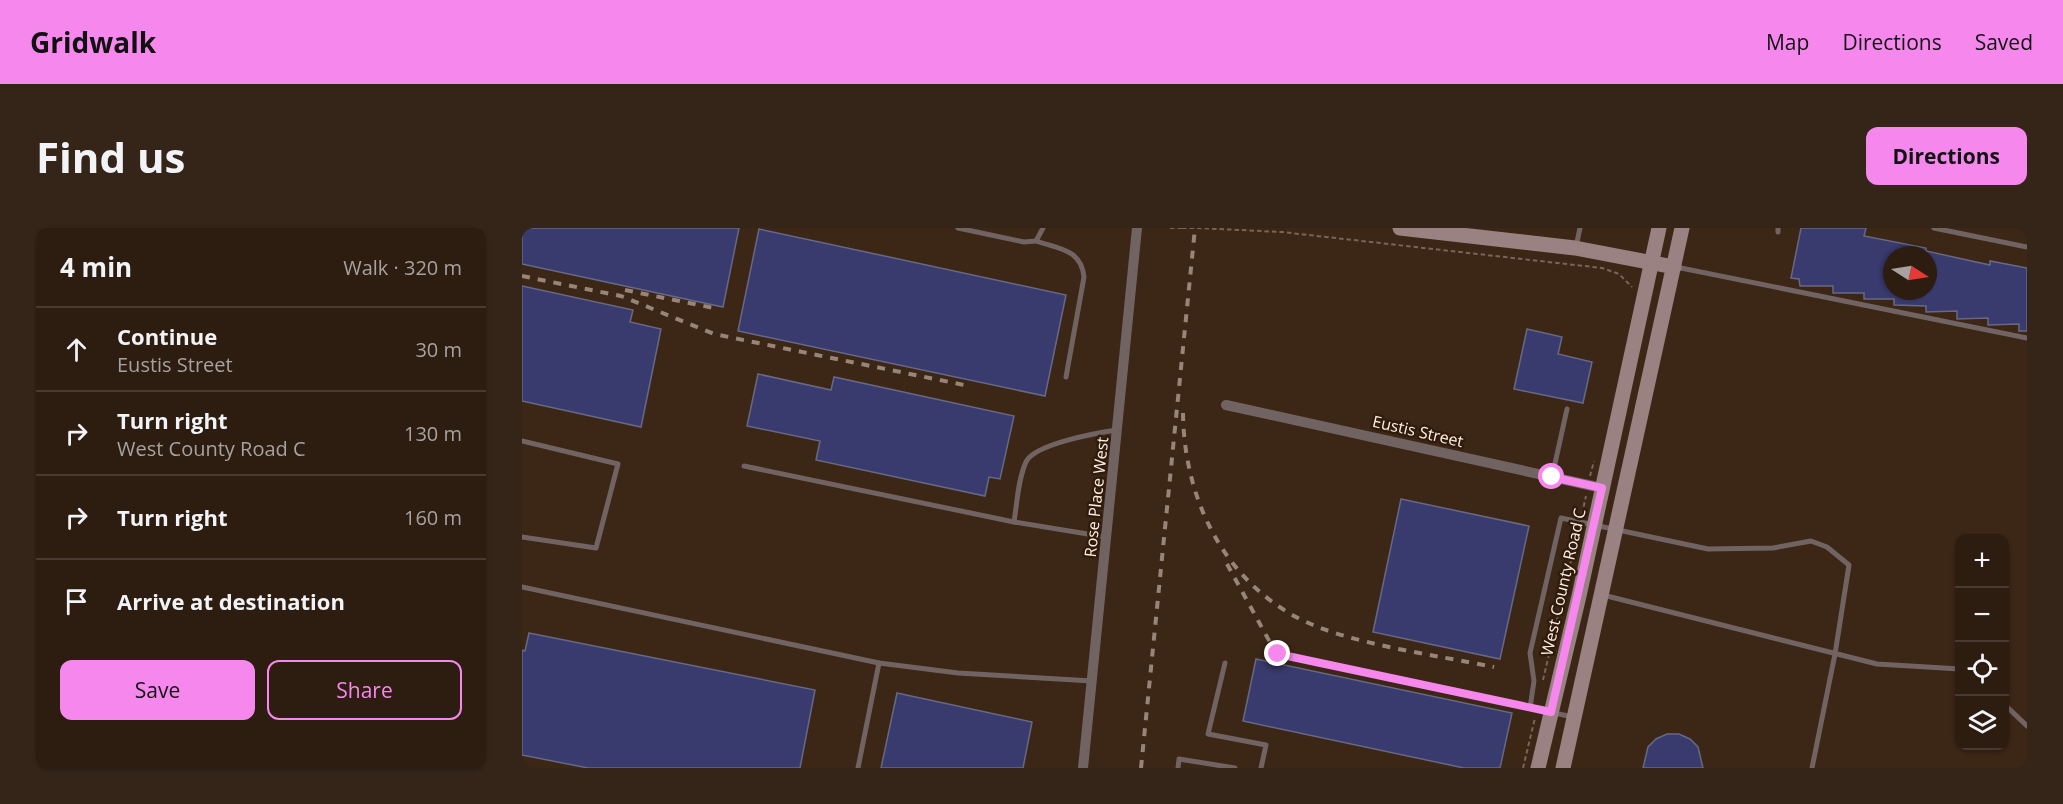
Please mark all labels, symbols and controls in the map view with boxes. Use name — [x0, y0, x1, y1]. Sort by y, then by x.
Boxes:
text: Gridwalk — [30, 23, 156, 61]
text: Map — [1766, 28, 1809, 56]
text: Directions — [1842, 28, 1942, 56]
text: Saved — [1975, 28, 2033, 56]
button: Directions — [1866, 127, 2027, 185]
text: Find us — [36, 128, 185, 185]
north arrow — [1883, 246, 1937, 300]
text: 4 min — [60, 249, 132, 285]
text: Walk · 320 m — [343, 254, 462, 281]
text: Continue — [117, 321, 217, 351]
icon: ahead — [60, 333, 93, 366]
text: 30 m — [415, 336, 462, 363]
text: Eustis Street — [117, 351, 233, 378]
text: Turn right — [117, 405, 228, 435]
street label: Eustis Street — [1370, 410, 1466, 452]
icon: right — [60, 417, 93, 450]
text: 130 m — [404, 420, 462, 447]
text: West County Road C — [117, 435, 306, 462]
street label: Rose Place West — [1079, 436, 1113, 558]
route start — [1538, 463, 1564, 489]
icon: right — [60, 501, 93, 534]
text: Turn right — [117, 502, 228, 532]
text: 160 m — [404, 504, 462, 531]
street label: West County Road C — [1535, 506, 1591, 658]
map controls — [1955, 534, 2009, 750]
button: + — [1955, 534, 2009, 588]
icon: arrive — [60, 585, 93, 618]
text: Arrive at destination — [117, 586, 345, 616]
button: − — [1955, 588, 2009, 642]
route end — [1264, 640, 1290, 666]
button: locate — [1955, 642, 2009, 696]
button: Save — [60, 660, 255, 720]
button: Share — [267, 660, 462, 720]
button: layers — [1955, 696, 2009, 750]

